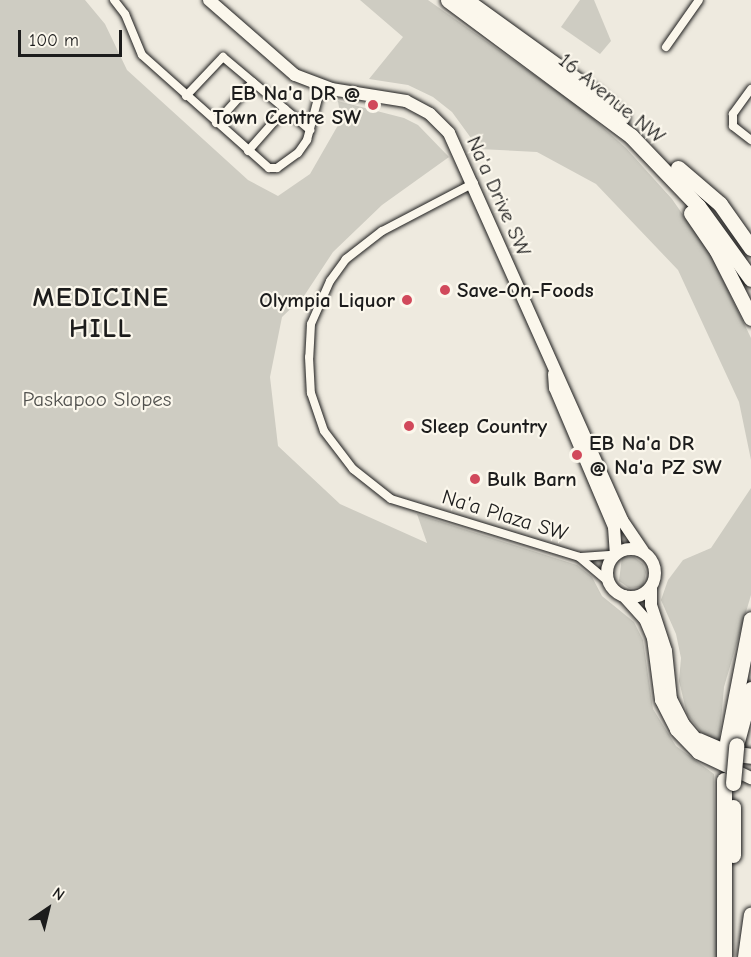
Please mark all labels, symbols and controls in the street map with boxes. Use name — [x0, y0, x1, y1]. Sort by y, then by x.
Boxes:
scale bar — [21, 18, 124, 56]
text: 100 m — [29, 30, 79, 51]
street label: 16 Avenue NW — [554, 47, 670, 149]
place label: EB Na'a DR @ Town Centre SW — [213, 80, 361, 130]
marker: EB Na'a DR @ Town Centre SW — [366, 98, 380, 112]
street label: Na'a Drive SW — [461, 132, 537, 260]
place label: Save-On-Foods — [457, 277, 594, 303]
district label: MEDICINE HILL — [33, 281, 169, 344]
marker: Save-On-Foods — [438, 283, 452, 297]
place label: Olympia Liquor — [259, 287, 395, 313]
marker: Olympia Liquor — [400, 293, 414, 307]
park label: Paskapoo Slopes — [22, 386, 172, 412]
place label: Sleep Country — [421, 413, 547, 439]
marker: Sleep Country — [402, 419, 416, 433]
place label: EB Na'a DR @ Na'a PZ SW — [589, 430, 722, 480]
marker: EB Na'a DR @ Na'a PZ SW — [570, 448, 584, 462]
place label: Bulk Barn — [487, 466, 577, 492]
marker: Bulk Barn — [468, 472, 482, 486]
street label: Na'a Plaza SW — [439, 484, 571, 546]
north arrow — [18, 879, 78, 939]
text: N — [49, 884, 68, 905]

